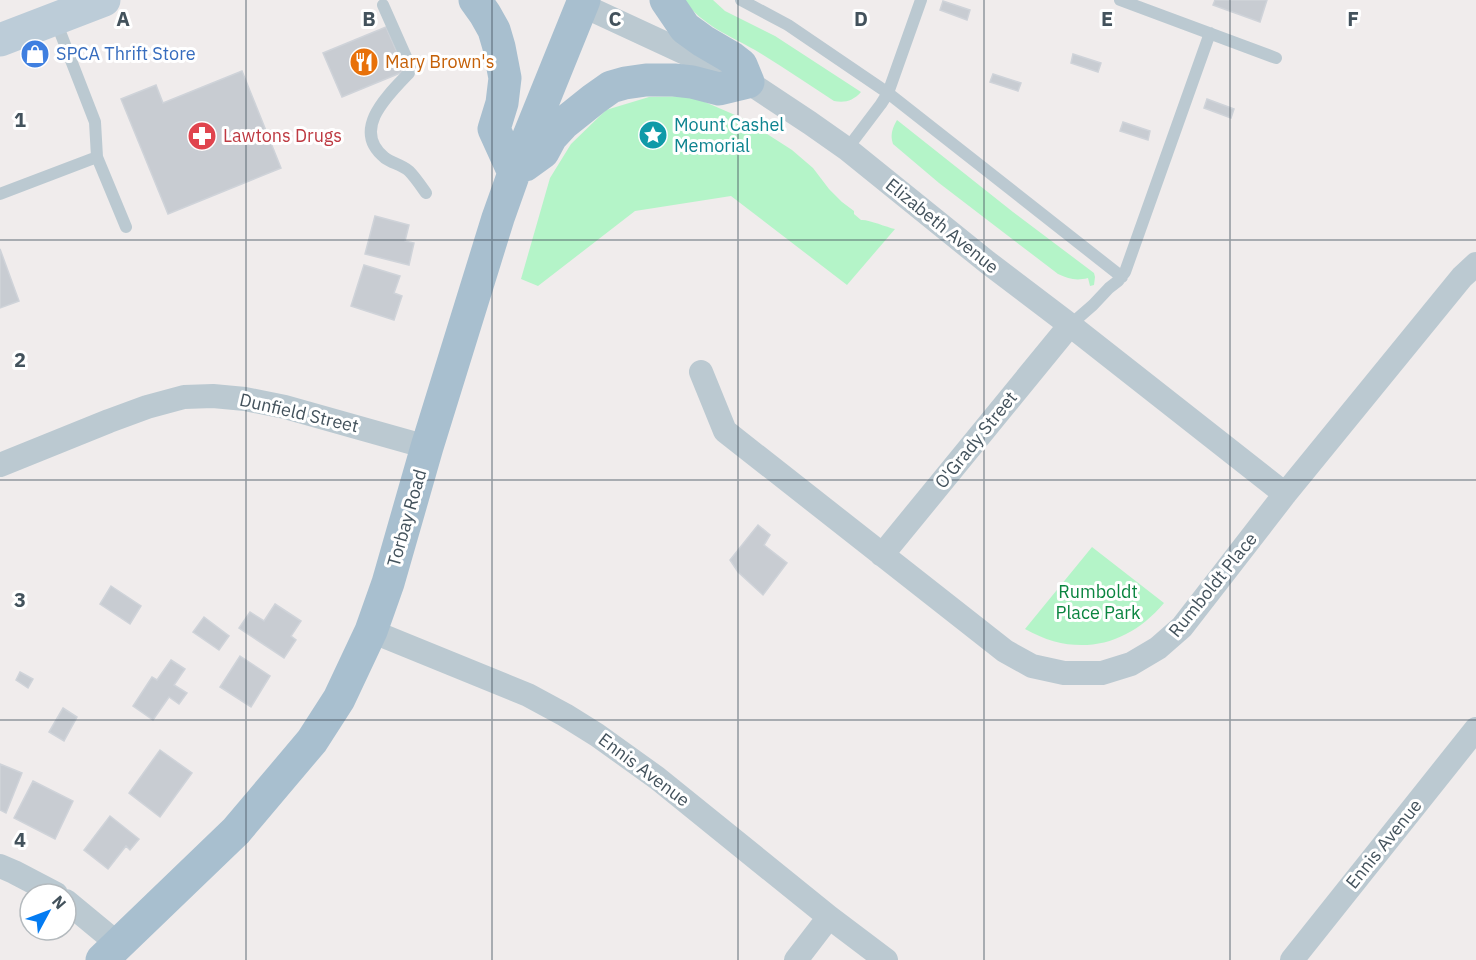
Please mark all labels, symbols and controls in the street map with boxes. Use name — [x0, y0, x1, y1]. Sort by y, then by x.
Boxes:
text: A — [116, 5, 130, 32]
text: B — [362, 5, 376, 32]
text: C — [608, 5, 622, 32]
text: D — [854, 5, 868, 32]
text: E — [1101, 5, 1113, 32]
text: F — [1347, 5, 1359, 32]
shop icon: SPCA Thrift Store — [19, 38, 51, 70]
place label: SPCA Thrift Store — [56, 42, 196, 65]
restaurant icon: Mary Brown's — [348, 46, 380, 78]
place label: Mary Brown's — [385, 50, 494, 73]
text: 1 — [14, 106, 26, 133]
place label: Mount Cashel Memorial — [674, 113, 784, 157]
place icon: Mount Cashel Memorial — [637, 119, 669, 151]
pharmacy icon: Lawtons Drugs — [186, 120, 218, 152]
place label: Lawtons Drugs — [223, 124, 342, 147]
street label: Elizabeth Avenue — [881, 173, 1004, 278]
text: 2 — [14, 346, 26, 373]
street label: O'Grady Street — [929, 386, 1022, 493]
street label: Dunfield Street — [237, 388, 361, 437]
street label: Torbay Road — [382, 466, 431, 569]
street label: Rumboldt Place — [1163, 528, 1262, 642]
park label: Rumboldt Place Park — [1056, 580, 1141, 624]
text: 3 — [14, 586, 26, 613]
street label: Ennis Avenue — [594, 728, 695, 812]
street label: Ennis Avenue — [1341, 794, 1427, 893]
text: 4 — [14, 826, 26, 853]
north arrow — [18, 882, 78, 942]
text: N — [48, 891, 71, 913]

